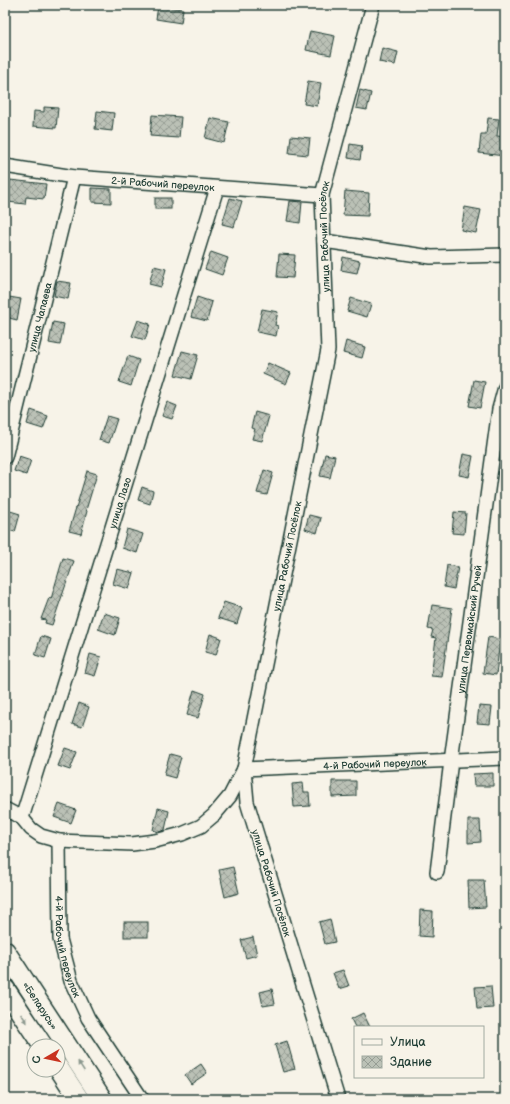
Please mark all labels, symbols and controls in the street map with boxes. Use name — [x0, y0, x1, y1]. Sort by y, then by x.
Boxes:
street label: 2-й Рабочий переулок — [111, 175, 216, 194]
street label: улица Рабочий Посёлок — [317, 179, 333, 292]
street label: улица Чапаева — [26, 281, 55, 354]
street label: улица Лазо — [107, 476, 134, 530]
street label: улица Рабочий Посёлок — [271, 499, 305, 612]
street label: улица Первомайский Ручей — [455, 564, 485, 694]
street label: 4-й Рабочий переулок — [323, 756, 428, 773]
street label: улица Рабочий Посёлок — [249, 828, 293, 939]
street label: 4-й Рабочий переулок — [53, 896, 83, 1000]
street label: «Беларусь» — [20, 980, 60, 1033]
one-way arrow — [20, 1012, 28, 1023]
legend — [354, 1026, 484, 1078]
text: Улица — [390, 1035, 426, 1050]
north arrow — [26, 1038, 66, 1078]
text: С — [30, 1054, 44, 1064]
text: Здание — [390, 1055, 432, 1070]
one-way arrow — [77, 1061, 85, 1072]

